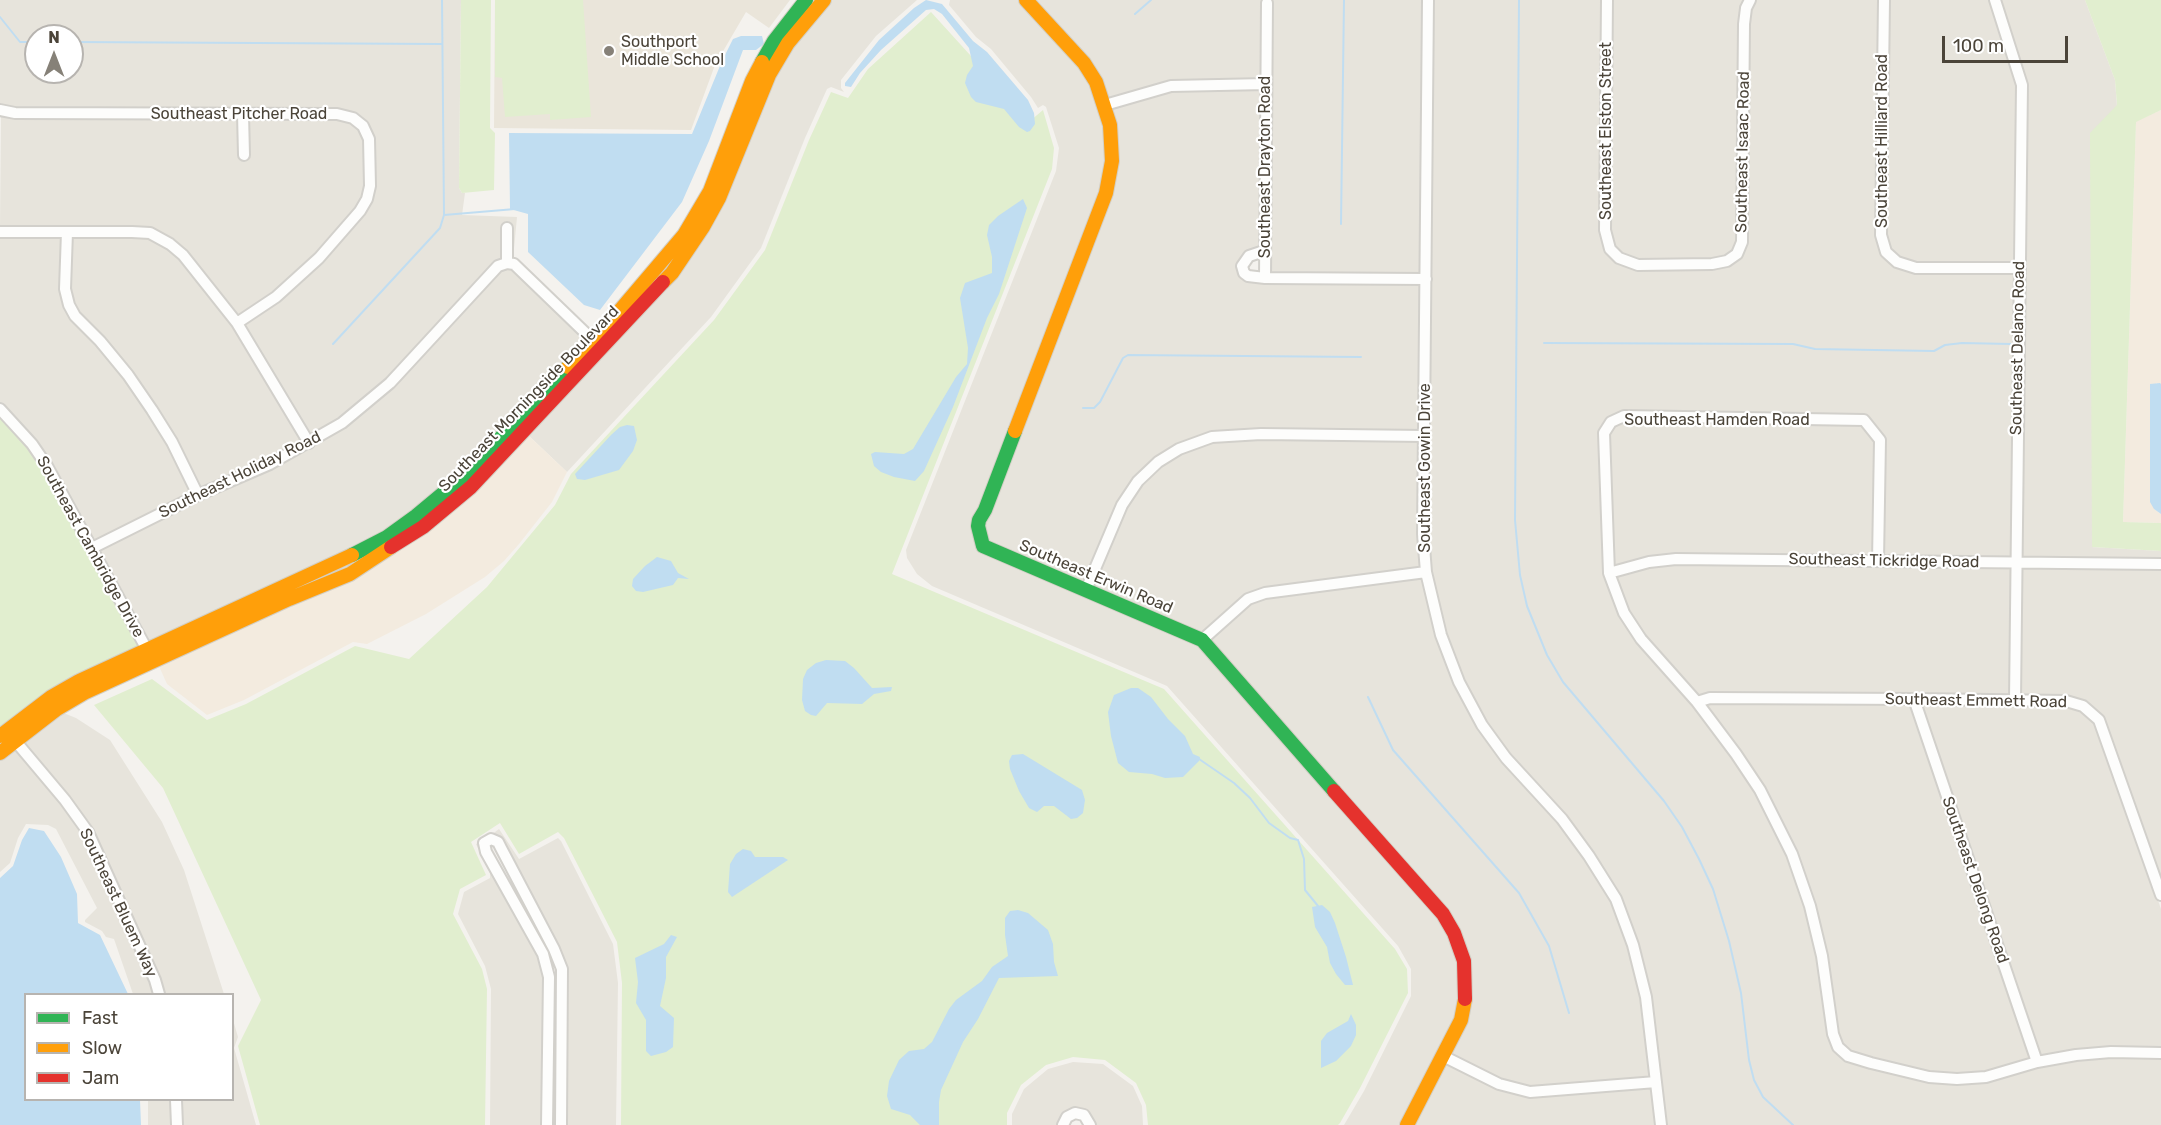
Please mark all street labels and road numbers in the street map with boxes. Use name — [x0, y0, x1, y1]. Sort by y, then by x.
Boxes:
street label: Southeast Elston Street — [1596, 42, 1616, 220]
street label: Southeast Hilliard Road — [1872, 54, 1892, 228]
street label: Southeast Isaac Road — [1732, 71, 1754, 233]
street label: Southeast Drayton Road — [1255, 76, 1275, 258]
street label: Southeast Pitcher Road — [151, 104, 327, 124]
street label: Southeast Delano Road — [2007, 261, 2029, 435]
street label: Southeast Morningside Boulevard — [435, 302, 623, 496]
street label: Southeast Gowin Drive — [1415, 383, 1435, 553]
street label: Southeast Hamden Road — [1624, 410, 1810, 430]
street label: Southeast Holiday Road — [156, 427, 324, 523]
street label: Southeast Cambridge Drive — [32, 453, 148, 641]
street label: Southeast Erwin Road — [1016, 536, 1176, 618]
street label: Southeast Tickridge Road — [1788, 550, 1980, 572]
street label: Southeast Emmett Road — [1885, 690, 2067, 712]
street label: Southeast Delong Road — [1937, 794, 2013, 966]
street label: Southeast Bluem Way — [75, 825, 161, 981]

